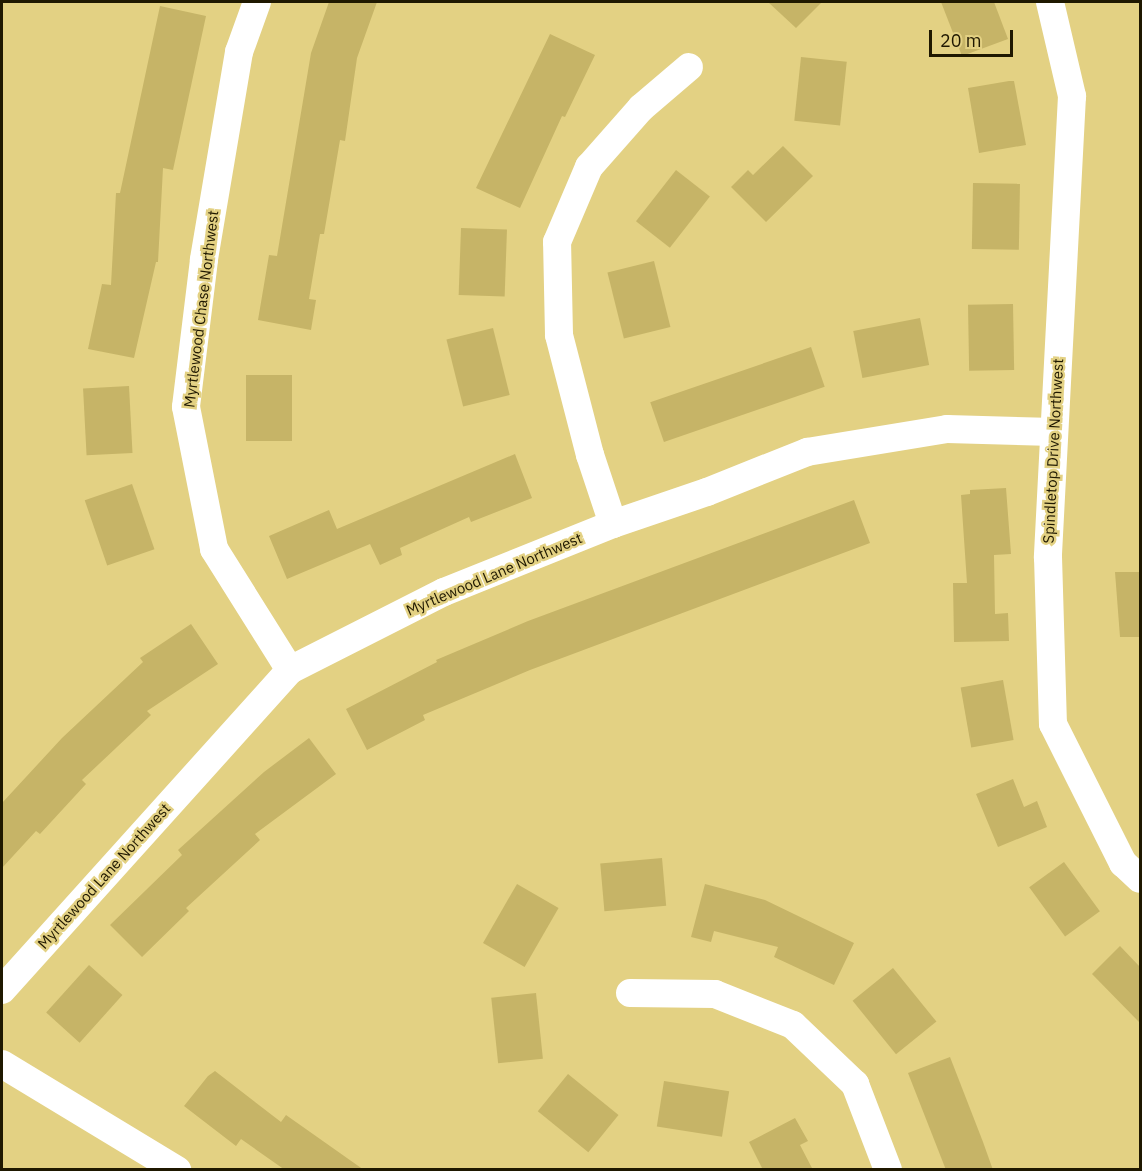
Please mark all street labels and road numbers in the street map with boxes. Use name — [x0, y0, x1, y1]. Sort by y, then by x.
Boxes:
street label: Myrtlewood Chase Northwest — [180, 209, 222, 409]
street label: Spindletop Drive Northwest — [1039, 358, 1067, 544]
street label: Myrtlewood Lane Northwest — [403, 529, 585, 619]
street label: Myrtlewood Lane Northwest — [34, 800, 174, 952]

